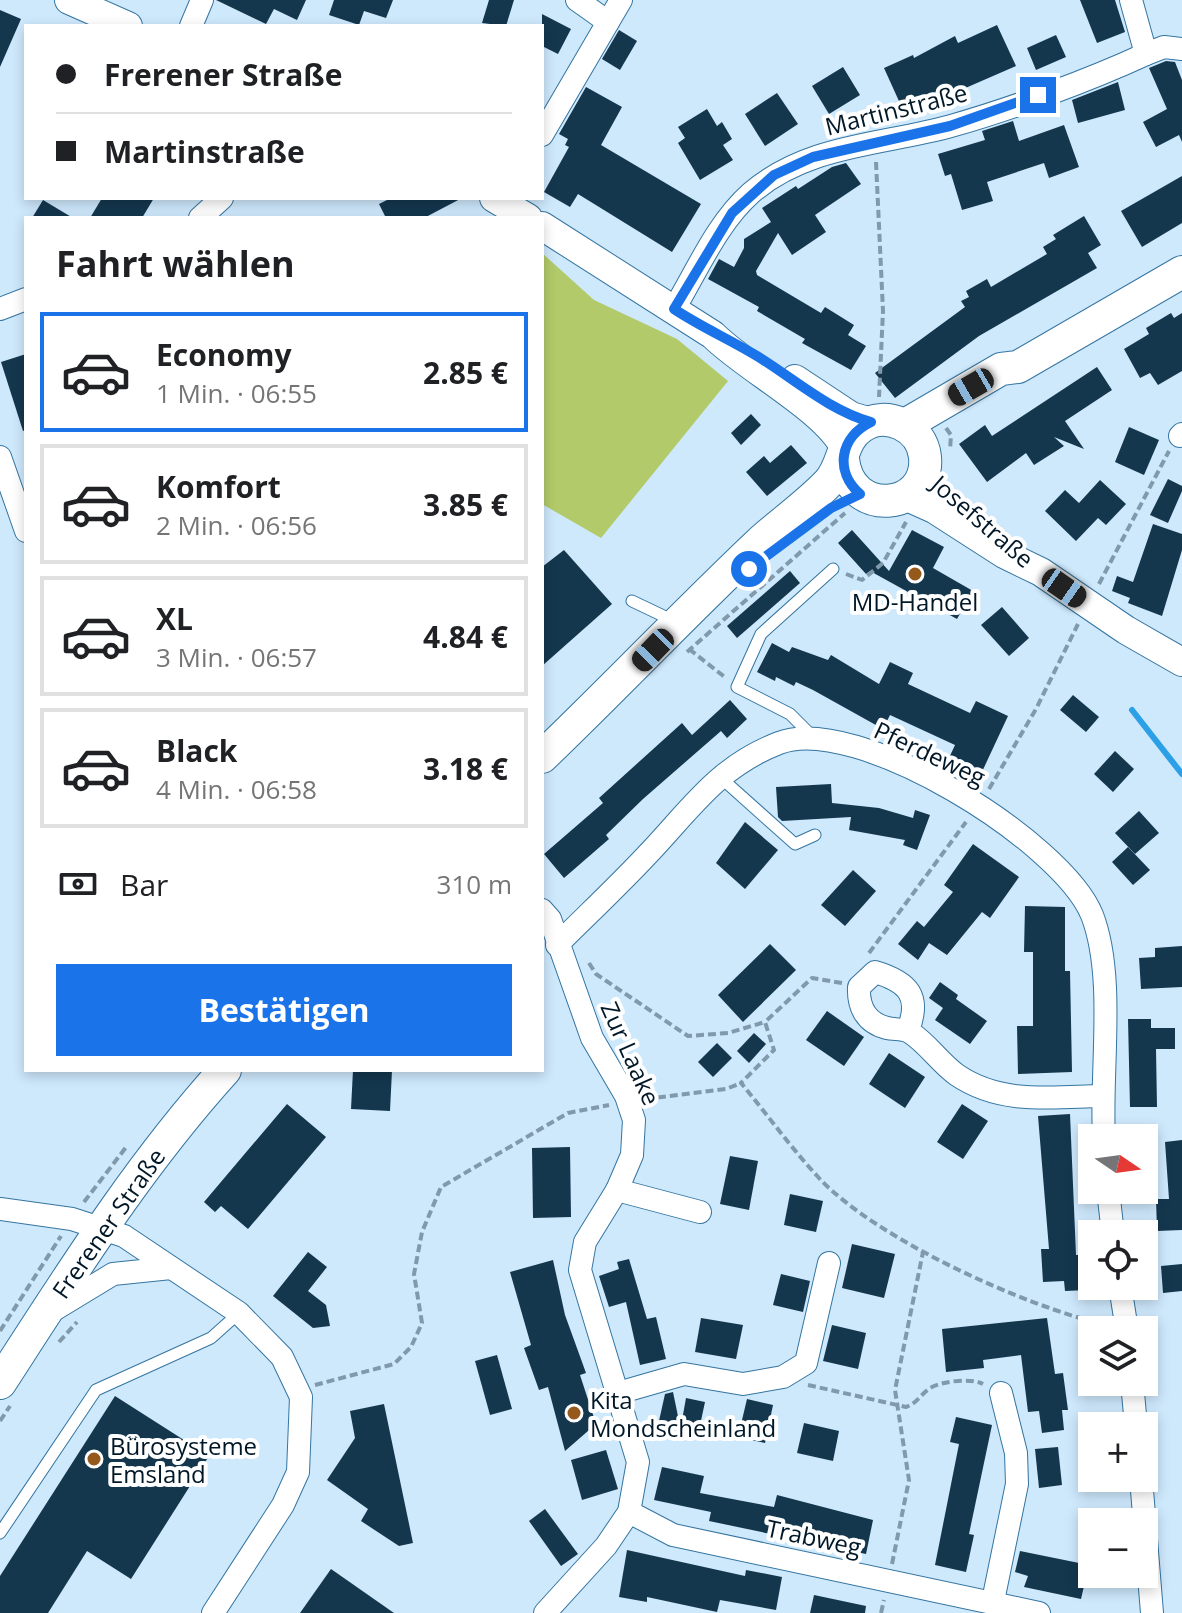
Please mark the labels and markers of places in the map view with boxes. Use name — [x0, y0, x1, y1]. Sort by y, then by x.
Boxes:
marker: MD-Handel — [906, 565, 924, 583]
place label: MD-Handel — [852, 585, 978, 618]
place label: Kita Mondscheinland — [590, 1383, 776, 1444]
marker: Kita Mondscheinland — [565, 1404, 583, 1422]
place label: Bürosysteme Emsland — [110, 1429, 257, 1490]
marker: Bürosysteme Emsland — [85, 1450, 103, 1468]

